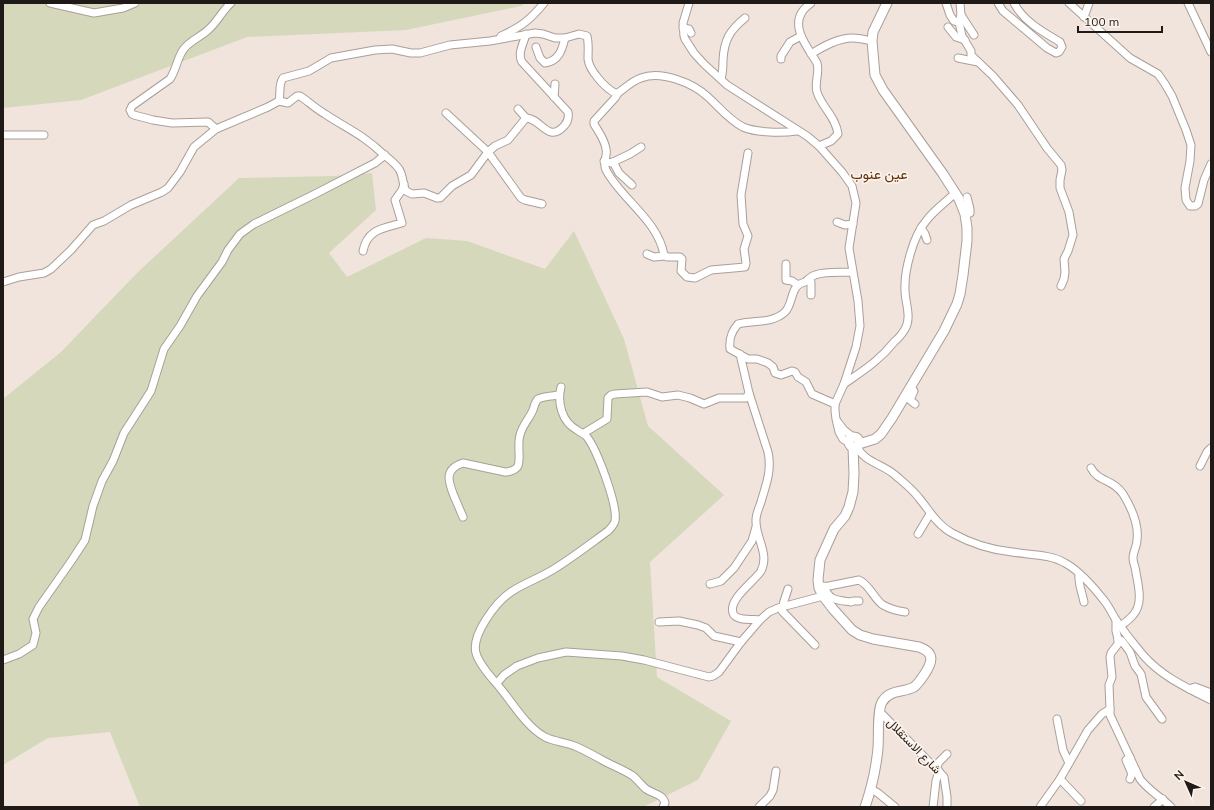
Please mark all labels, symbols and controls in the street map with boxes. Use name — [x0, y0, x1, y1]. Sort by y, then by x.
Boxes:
scale bar — [1078, 8, 1162, 34]
text: 100 m — [1084, 14, 1119, 29]
district label: عين عنوب — [850, 165, 908, 183]
street label: شارع الاستقلال — [883, 715, 945, 778]
north arrow — [1166, 762, 1206, 802]
text: N — [1171, 767, 1187, 783]

